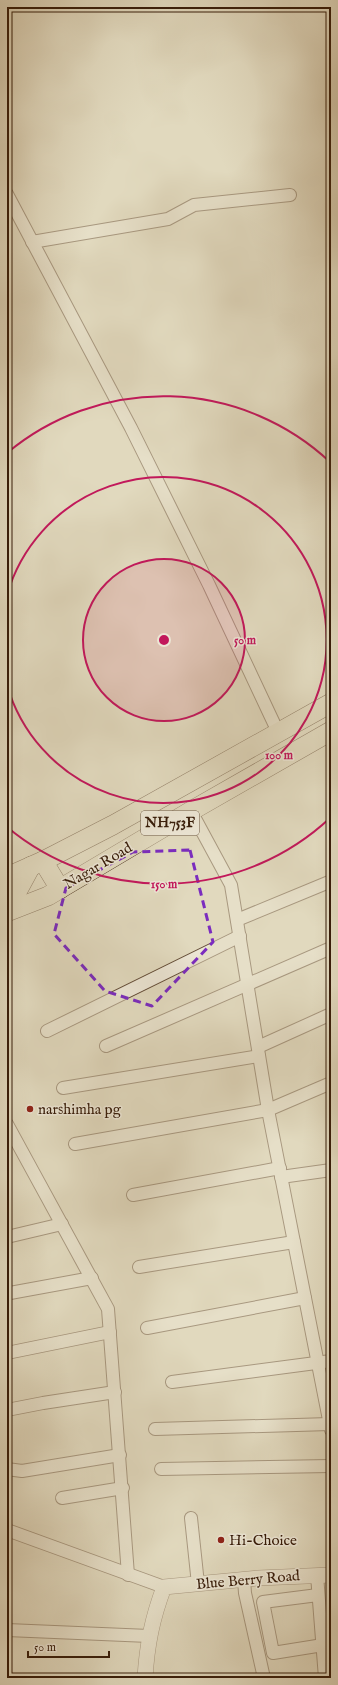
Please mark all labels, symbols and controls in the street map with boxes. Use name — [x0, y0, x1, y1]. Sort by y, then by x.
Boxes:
centre of rings — [157, 633, 171, 647]
text: 50 m — [234, 633, 257, 648]
text: 100 m — [265, 748, 294, 763]
road number: NH753F — [141, 811, 199, 835]
street label: Nagar Road — [60, 838, 136, 894]
text: 150 m — [151, 877, 178, 892]
place label: narshimha pg — [38, 1100, 122, 1119]
marker: narshimha pg — [25, 1104, 35, 1114]
place label: Hi-Choice — [229, 1531, 297, 1550]
marker: Hi-Choice — [216, 1535, 226, 1545]
street label: Blue Berry Road — [195, 1566, 302, 1594]
scale bar — [28, 1633, 109, 1659]
text: 50 m — [34, 1640, 56, 1655]

